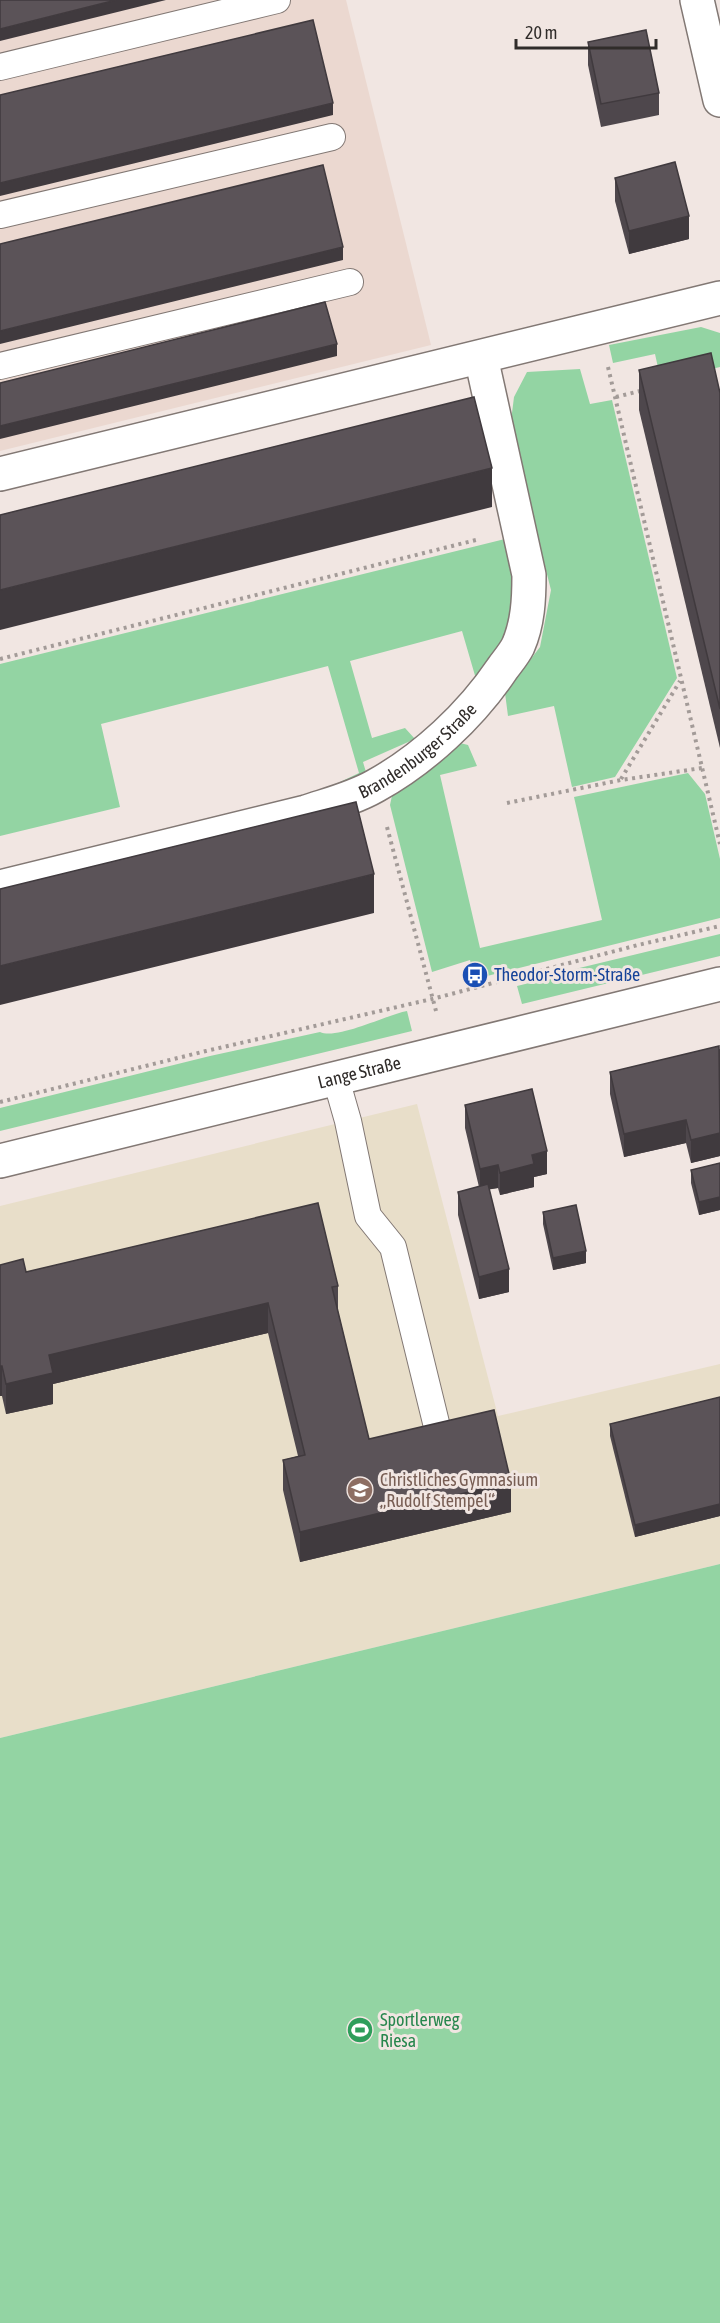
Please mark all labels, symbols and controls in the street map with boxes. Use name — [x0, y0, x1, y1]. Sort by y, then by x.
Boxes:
scale bar — [516, 12, 656, 50]
text: 20 m — [525, 22, 557, 43]
street label: Brandenburger Straße — [355, 699, 481, 803]
bus stop icon: Theodor-Storm-Straße — [460, 960, 490, 990]
place label: Theodor-Storm-Straße — [494, 964, 640, 985]
street label: Lange Straße — [315, 1052, 403, 1093]
place label: Christliches Gymnasium „Rudolf Stempel“ — [380, 1469, 538, 1511]
school or university icon: Christliches Gymnasium „Rudolf Stempel“ — [345, 1475, 375, 1505]
place label: Sportlerweg Riesa — [380, 2009, 460, 2051]
sports icon: Sportlerweg Riesa — [345, 2015, 375, 2045]

